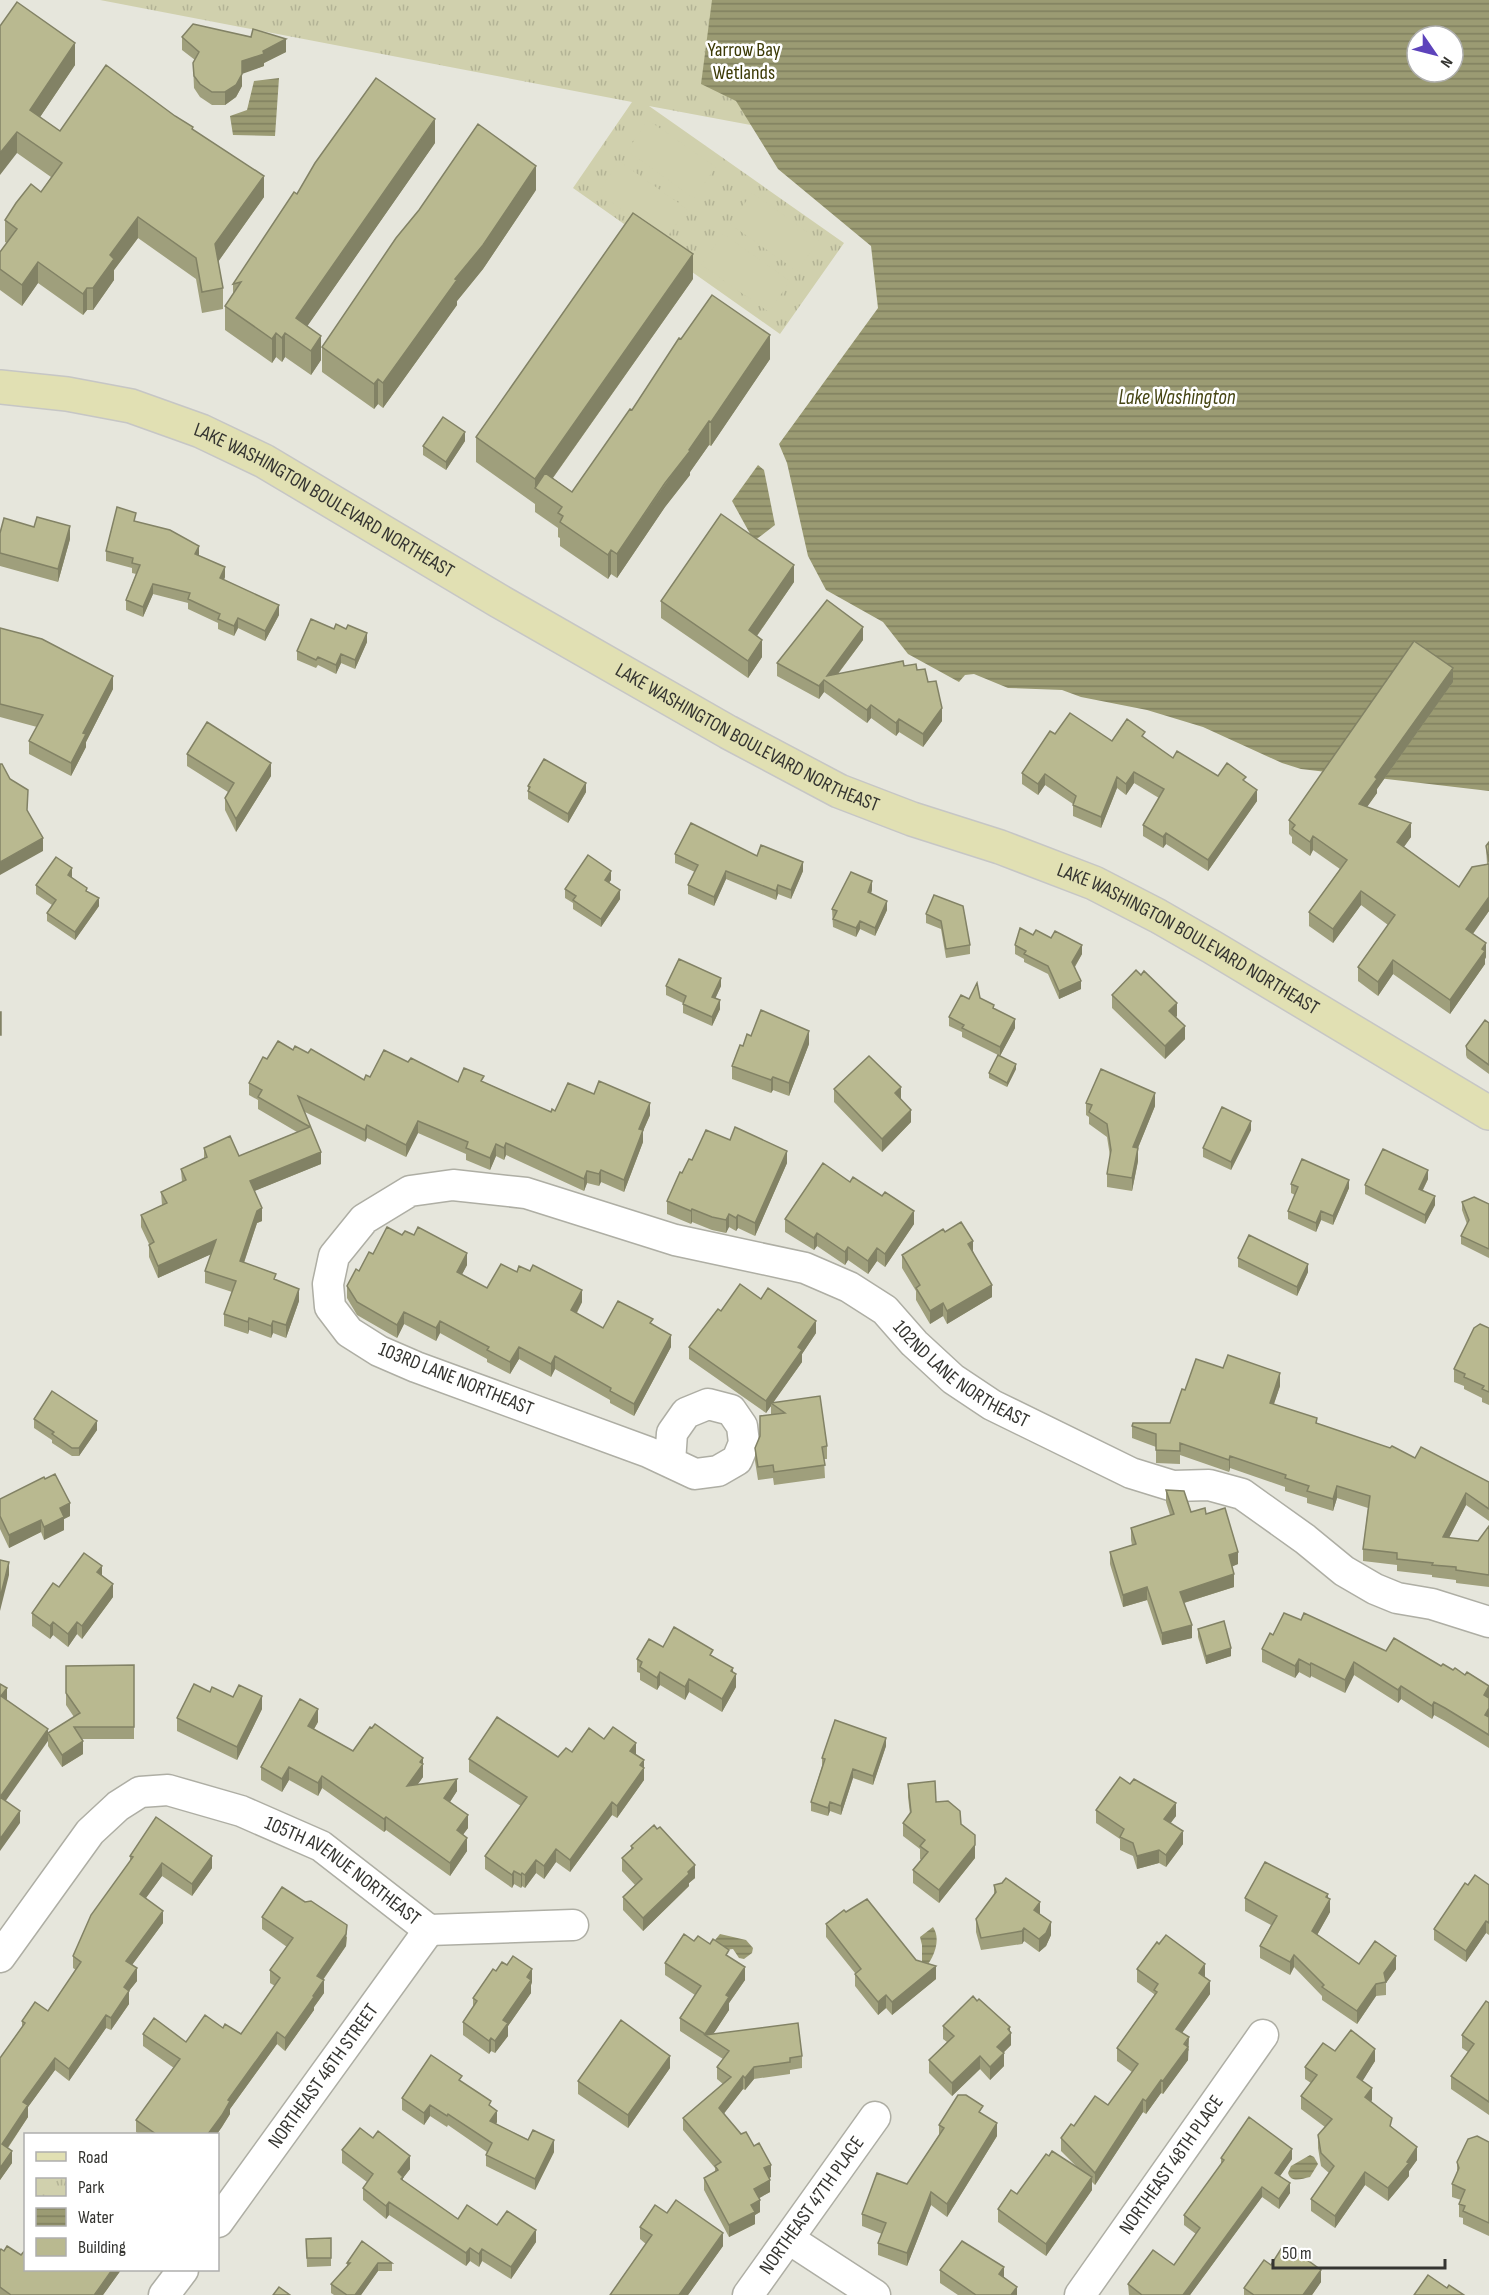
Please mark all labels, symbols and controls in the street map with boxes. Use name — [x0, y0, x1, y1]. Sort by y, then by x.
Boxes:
north arrow — [1405, 24, 1465, 84]
park label: Yarrow Bay Wetlands — [707, 38, 781, 85]
text: N — [1436, 53, 1456, 71]
water label: Lake Washington — [1118, 385, 1236, 410]
street label: LAKE WASHINGTON BOULEVARD NORTHEAST — [191, 417, 459, 584]
street label: LAKE WASHINGTON BOULEVARD NORTHEAST — [611, 658, 883, 817]
street label: LAKE WASHINGTON BOULEVARD NORTHEAST — [1054, 858, 1323, 1020]
street label: 102ND LANE NORTHEAST — [888, 1316, 1033, 1433]
street label: 103RD LANE NORTHEAST — [375, 1337, 537, 1421]
street label: 105TH AVENUE NORTHEAST — [261, 1811, 425, 1931]
street label: NORTHEAST 46TH STREET — [263, 1999, 384, 2153]
street label: NORTHEAST 48TH PLACE — [1114, 2091, 1229, 2239]
street label: NORTHEAST 47TH PLACE — [754, 2132, 869, 2279]
legend — [24, 2133, 219, 2271]
text: Road — [78, 2147, 108, 2168]
text: Park — [78, 2177, 104, 2198]
text: Water — [78, 2207, 114, 2228]
scale bar — [1273, 2232, 1446, 2270]
text: Building — [78, 2237, 126, 2258]
text: 50 m — [1282, 2243, 1312, 2264]

